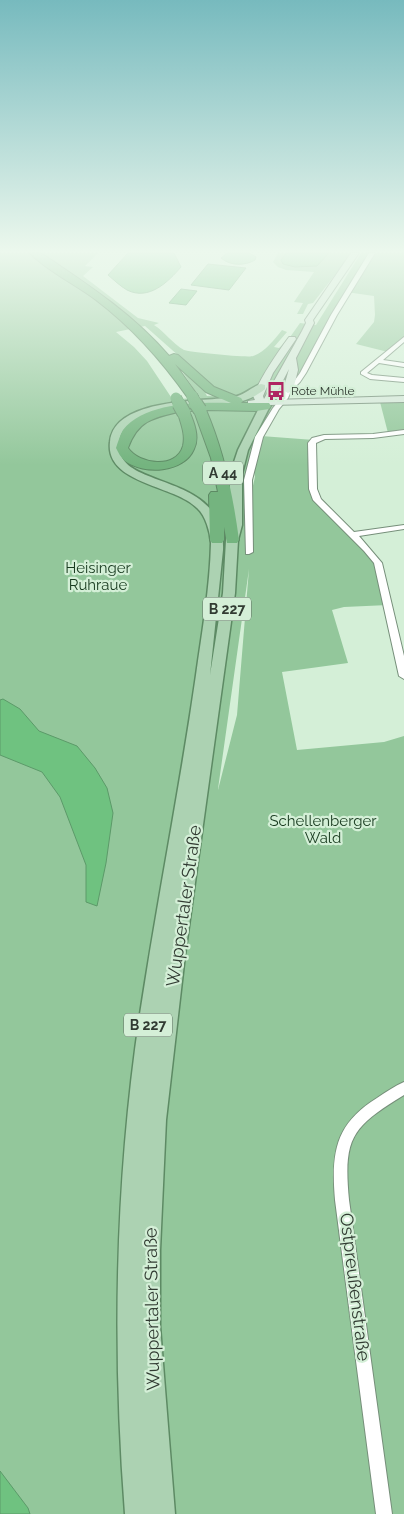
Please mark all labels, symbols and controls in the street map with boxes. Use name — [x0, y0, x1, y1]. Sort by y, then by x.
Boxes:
bus stop icon: Rote Mühle — [265, 380, 287, 402]
place label: Rote Mühle — [291, 384, 355, 398]
road number: A 44 — [203, 462, 243, 484]
park label: Heisinger Ruhraue — [65, 559, 132, 594]
road number: B 227 — [203, 598, 251, 620]
park label: Schellenberger Wald — [269, 812, 377, 847]
street label: Wuppertaler Straße — [162, 823, 205, 988]
road number: B 227 — [124, 1014, 172, 1036]
street label: Ostpreußenstraße — [336, 1212, 375, 1363]
street label: Wuppertaler Straße — [140, 1227, 163, 1391]

